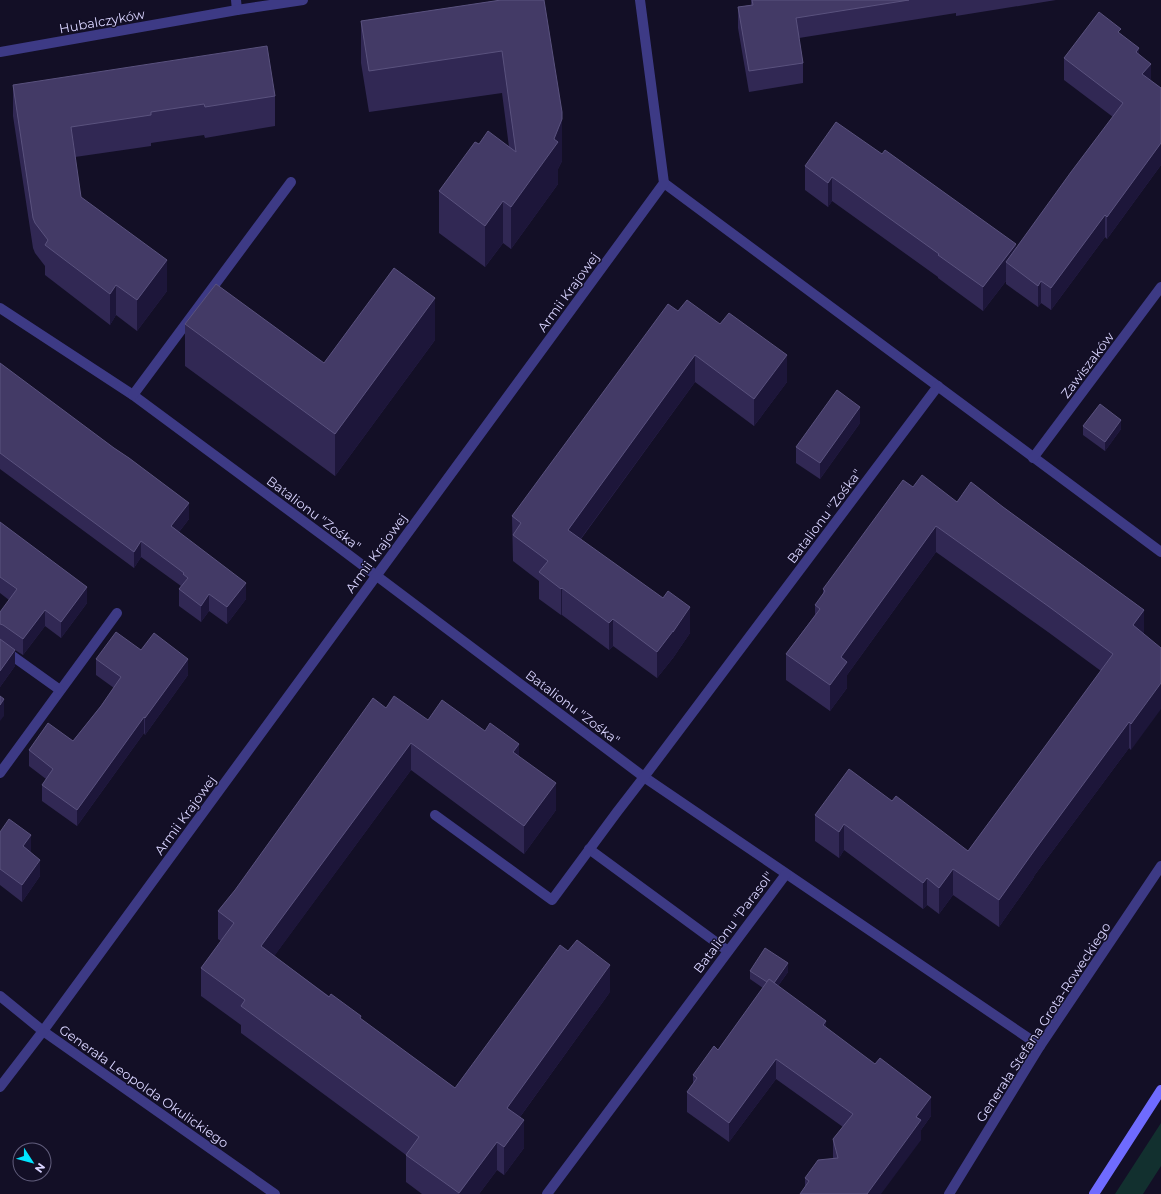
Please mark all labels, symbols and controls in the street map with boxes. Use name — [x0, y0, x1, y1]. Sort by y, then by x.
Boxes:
street label: Hubalczyków — [58, 5, 147, 36]
street label: Armii Krajowej — [534, 249, 602, 335]
street label: Zawiszaków — [1057, 328, 1117, 401]
street label: Batalionu "Zośka" — [783, 466, 865, 566]
street label: Batalionu "Zośka" — [264, 472, 364, 554]
street label: Armii Krajowej — [342, 510, 410, 596]
street label: Batalionu "Zośka" — [523, 666, 623, 748]
street label: Armii Krajowej — [151, 772, 219, 858]
street label: Batalionu "Parasol" — [690, 868, 776, 976]
street label: Generała Stefana Grota-Roweckiego — [972, 919, 1114, 1125]
street label: Generała Leopolda Okulickiego — [56, 1021, 232, 1151]
north arrow — [12, 1142, 52, 1182]
text: N — [32, 1160, 48, 1176]

